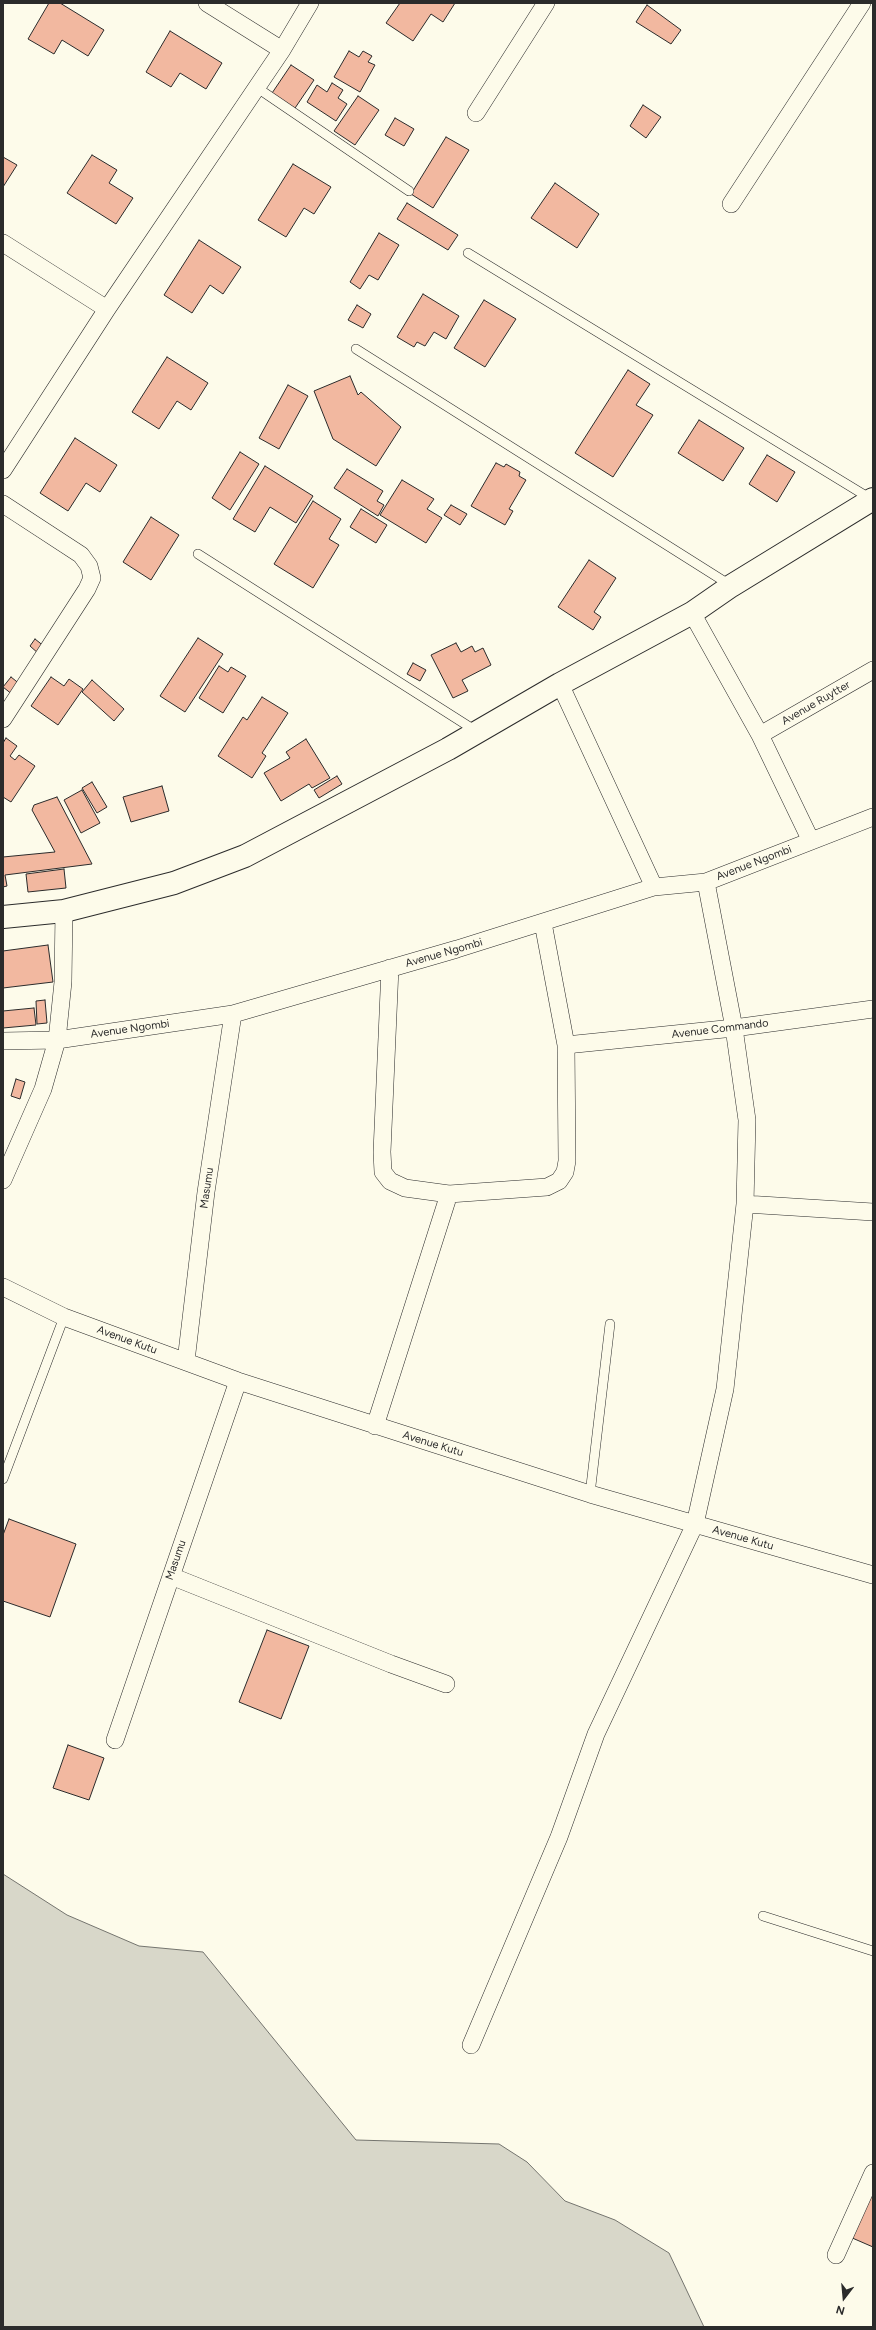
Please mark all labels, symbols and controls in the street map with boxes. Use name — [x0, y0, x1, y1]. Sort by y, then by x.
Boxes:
street label: Avenue Ruytter — [779, 678, 853, 728]
street label: Avenue Ngombi — [714, 843, 794, 883]
street label: Avenue Ngombi — [404, 936, 484, 970]
street label: Avenue Ngombi — [90, 1017, 170, 1041]
street label: Avenue Commando — [671, 1017, 769, 1041]
street label: Masumu — [198, 1166, 216, 1210]
street label: Avenue Kutu — [95, 1323, 159, 1357]
street label: Avenue Kutu — [401, 1428, 465, 1460]
street label: Avenue Kutu — [711, 1523, 775, 1553]
street label: Masumu — [163, 1538, 189, 1582]
north arrow — [824, 2278, 864, 2318]
text: N — [835, 2303, 846, 2317]

